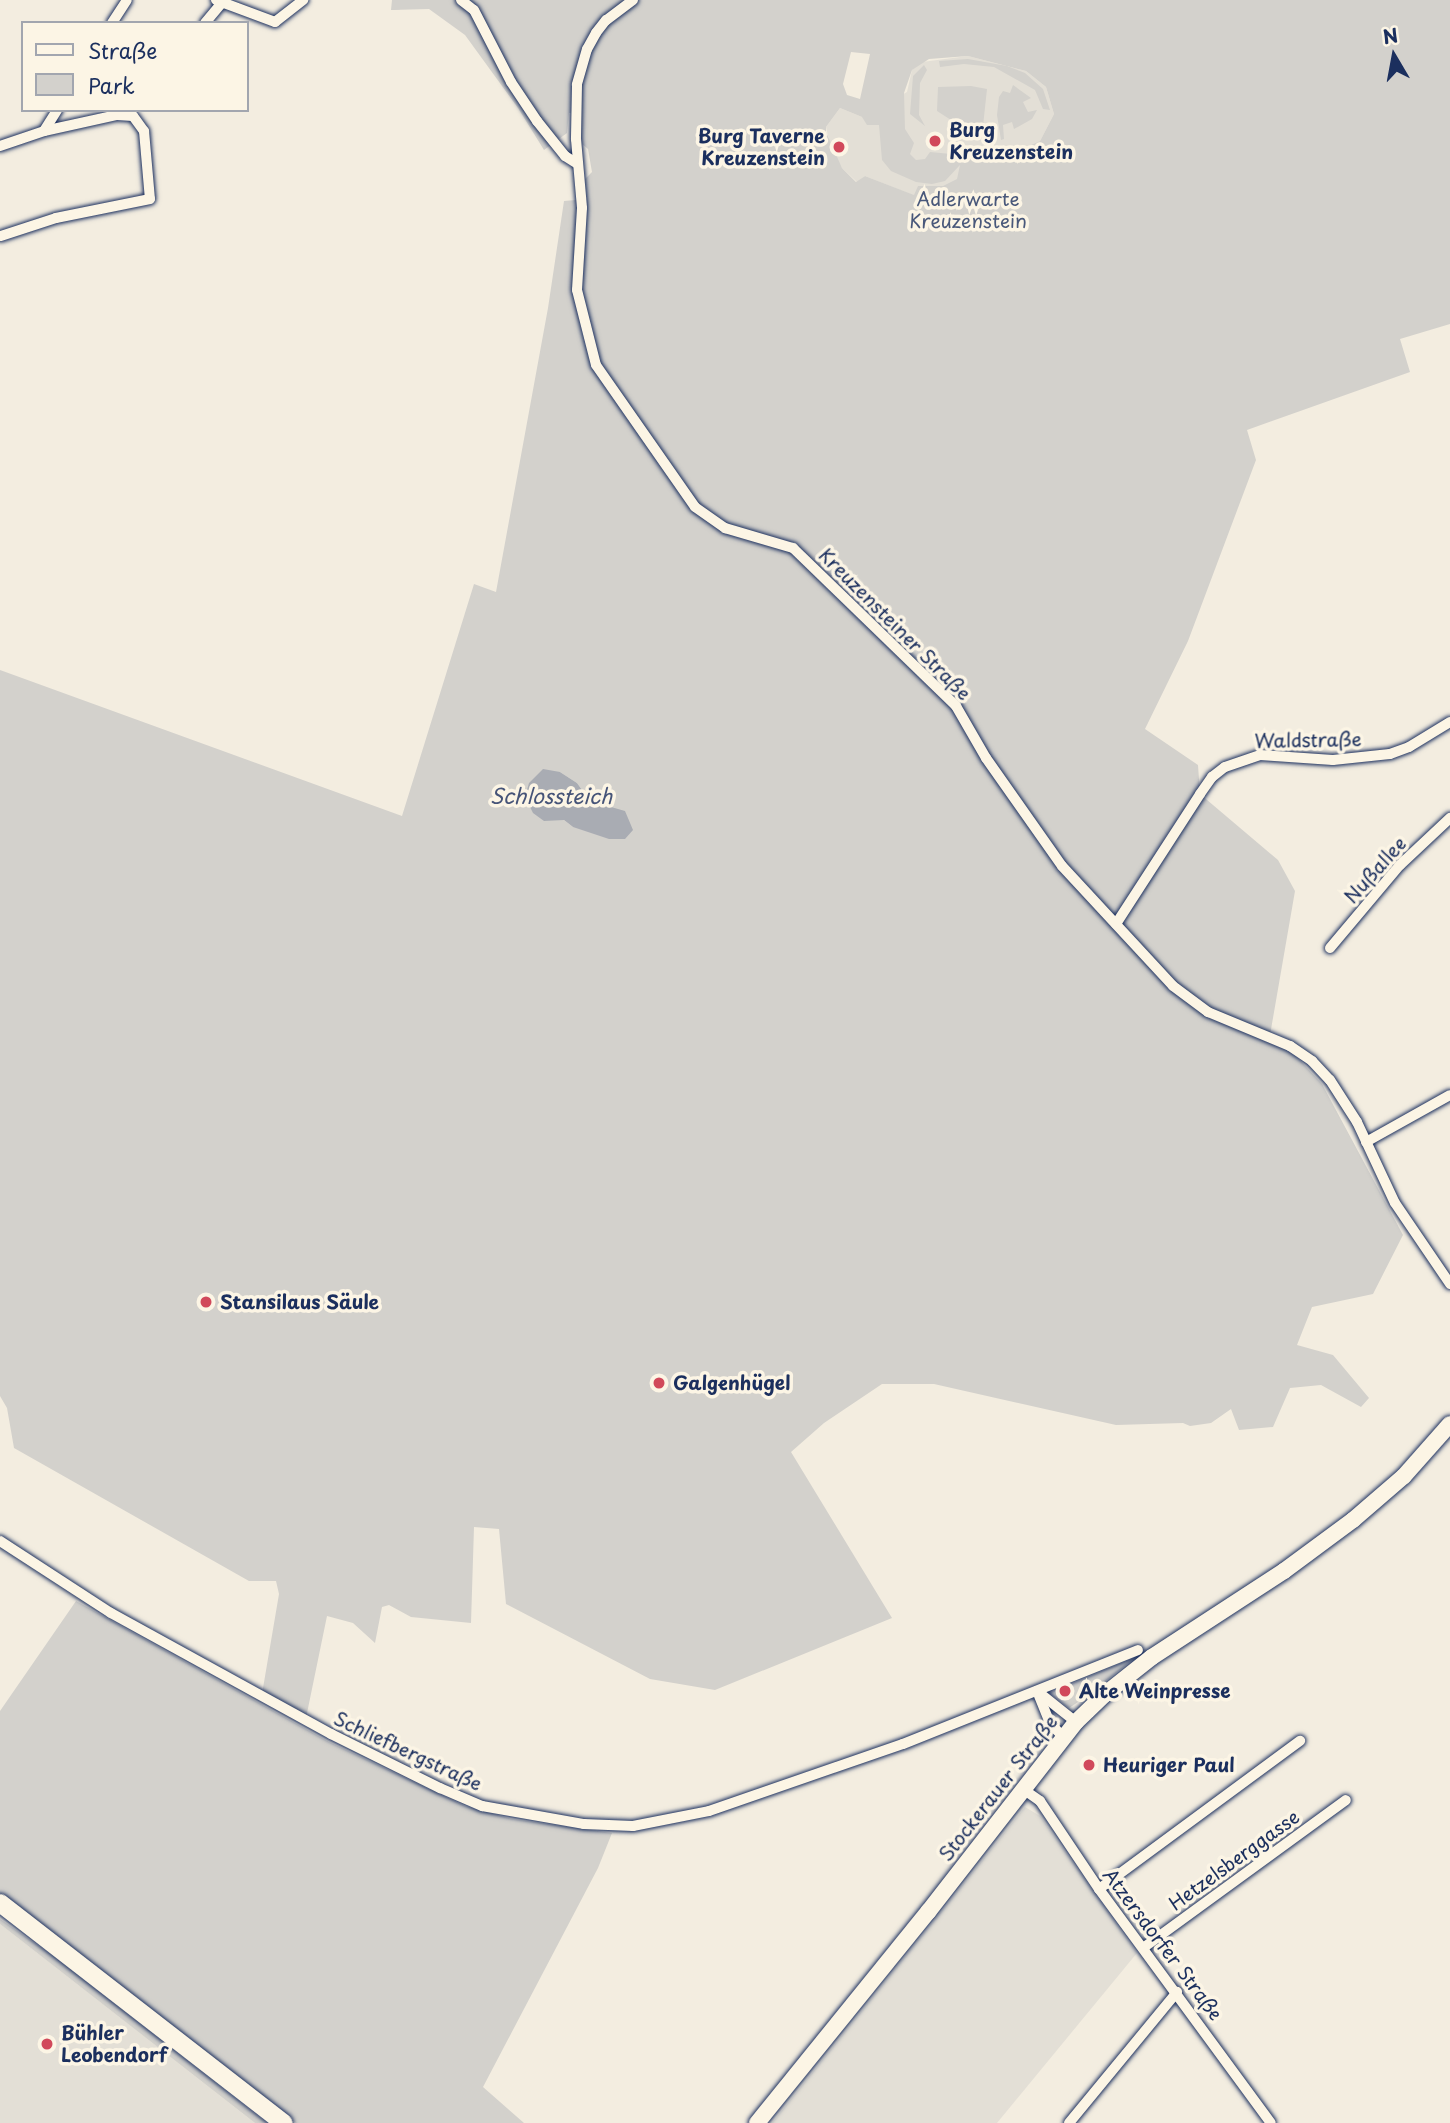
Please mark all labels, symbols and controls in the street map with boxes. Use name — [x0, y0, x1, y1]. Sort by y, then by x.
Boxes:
text: N — [1381, 20, 1400, 50]
legend — [21, 21, 248, 112]
north arrow — [1359, 21, 1429, 91]
text: Straße — [88, 34, 157, 66]
text: Park — [88, 69, 135, 101]
place label: Burg Kreuzenstein — [949, 119, 1073, 163]
place label: Burg Taverne Kreuzenstein — [697, 125, 825, 169]
marker: Burg Kreuzenstein — [927, 133, 943, 149]
marker: Burg Taverne Kreuzenstein — [831, 139, 847, 155]
park label: Adlerwarte Kreuzenstein — [909, 188, 1027, 232]
street label: Kreuzensteiner Straße — [814, 543, 976, 705]
street label: Waldstraße — [1254, 728, 1362, 752]
water label: Schlossteich — [490, 782, 612, 808]
street label: Nußallee — [1339, 832, 1411, 908]
place label: Stansilaus Säule — [220, 1291, 378, 1313]
marker: Stansilaus Säule — [198, 1294, 214, 1310]
place label: Galgenhügel — [673, 1372, 790, 1394]
marker: Galgenhügel — [651, 1375, 667, 1391]
place label: Alte Weinpresse — [1079, 1680, 1233, 1702]
marker: Alte Weinpresse — [1057, 1683, 1073, 1699]
street label: Schliefbergstraße — [330, 1707, 486, 1795]
street label: Stockerauer Straße — [934, 1710, 1062, 1866]
place label: Heuriger Paul — [1103, 1754, 1234, 1776]
marker: Heuriger Paul — [1081, 1757, 1097, 1773]
street label: Hetzelsberggasse — [1164, 1805, 1304, 1915]
street label: Atzersdorfer Straße — [1098, 1863, 1228, 2025]
place label: Bühler Leobendorf — [61, 2022, 167, 2066]
marker: Bühler Leobendorf — [39, 2036, 55, 2052]

